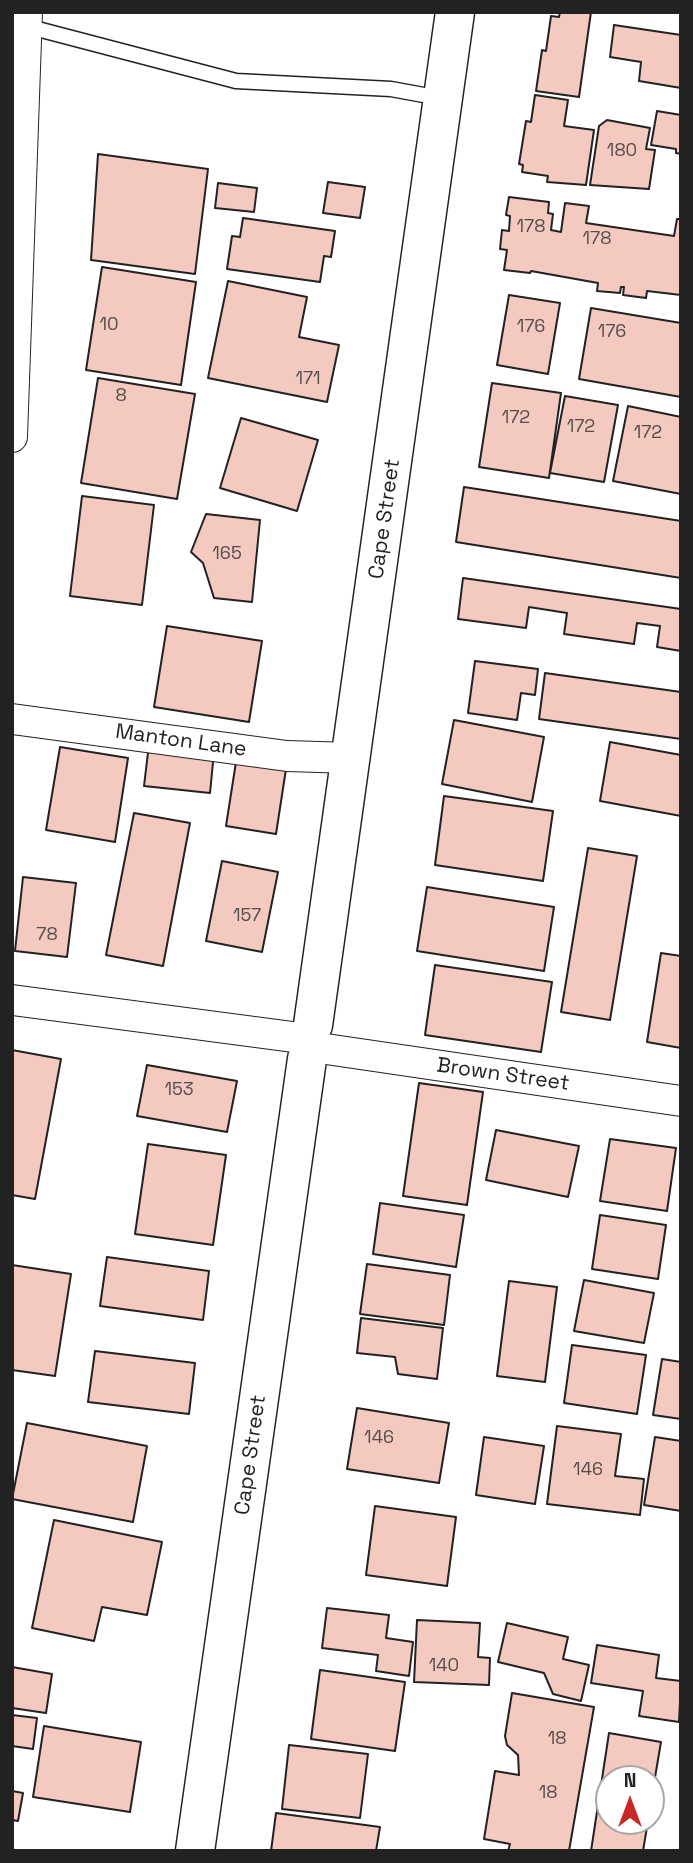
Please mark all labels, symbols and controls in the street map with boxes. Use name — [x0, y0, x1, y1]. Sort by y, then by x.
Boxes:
house number: 180 — [607, 140, 637, 162]
house number: 178 — [517, 216, 545, 238]
house number: 178 — [583, 228, 611, 250]
house number: 10 — [99, 314, 119, 336]
house number: 176 — [517, 316, 545, 338]
house number: 176 — [598, 321, 626, 343]
house number: 171 — [295, 368, 321, 390]
house number: 8 — [115, 385, 127, 407]
house number: 172 — [502, 407, 530, 429]
house number: 172 — [567, 416, 595, 438]
house number: 172 — [634, 422, 662, 444]
street label: Cape Street — [364, 457, 406, 581]
house number: 165 — [212, 543, 242, 565]
street label: Manton Lane — [114, 719, 248, 763]
house number: 157 — [233, 905, 261, 927]
house number: 78 — [36, 924, 58, 946]
street label: Brown Street — [435, 1053, 571, 1097]
house number: 153 — [164, 1079, 194, 1101]
street label: Cape Street — [230, 1393, 272, 1517]
house number: 146 — [364, 1427, 394, 1449]
house number: 146 — [573, 1459, 603, 1481]
house number: 140 — [429, 1655, 459, 1677]
house number: 18 — [548, 1728, 566, 1750]
north arrow — [595, 1765, 665, 1835]
text: N — [624, 1768, 636, 1793]
house number: 18 — [539, 1782, 557, 1804]

